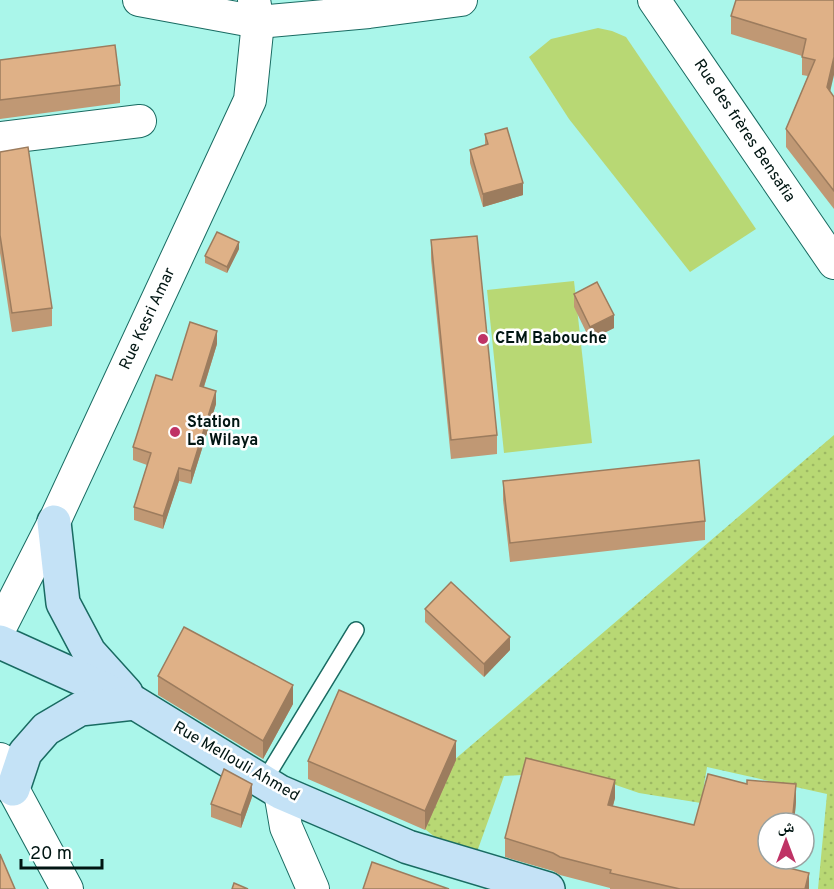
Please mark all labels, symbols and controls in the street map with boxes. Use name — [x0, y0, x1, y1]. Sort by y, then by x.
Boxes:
street label: Rue des frères Bensafia — [689, 56, 799, 206]
street label: Rue Kesri Amar — [116, 265, 180, 373]
place label: CEM Babouche — [495, 329, 607, 349]
marker: CEM Babouche — [476, 332, 490, 346]
place label: Station La Wilaya — [187, 413, 258, 451]
marker: Station La Wilaya — [168, 425, 182, 439]
street label: Rue Mellouli Ahmed — [169, 718, 303, 806]
north arrow — [756, 811, 816, 871]
text: ش — [778, 818, 795, 838]
scale bar — [21, 832, 102, 870]
text: 20 m — [30, 843, 72, 866]

